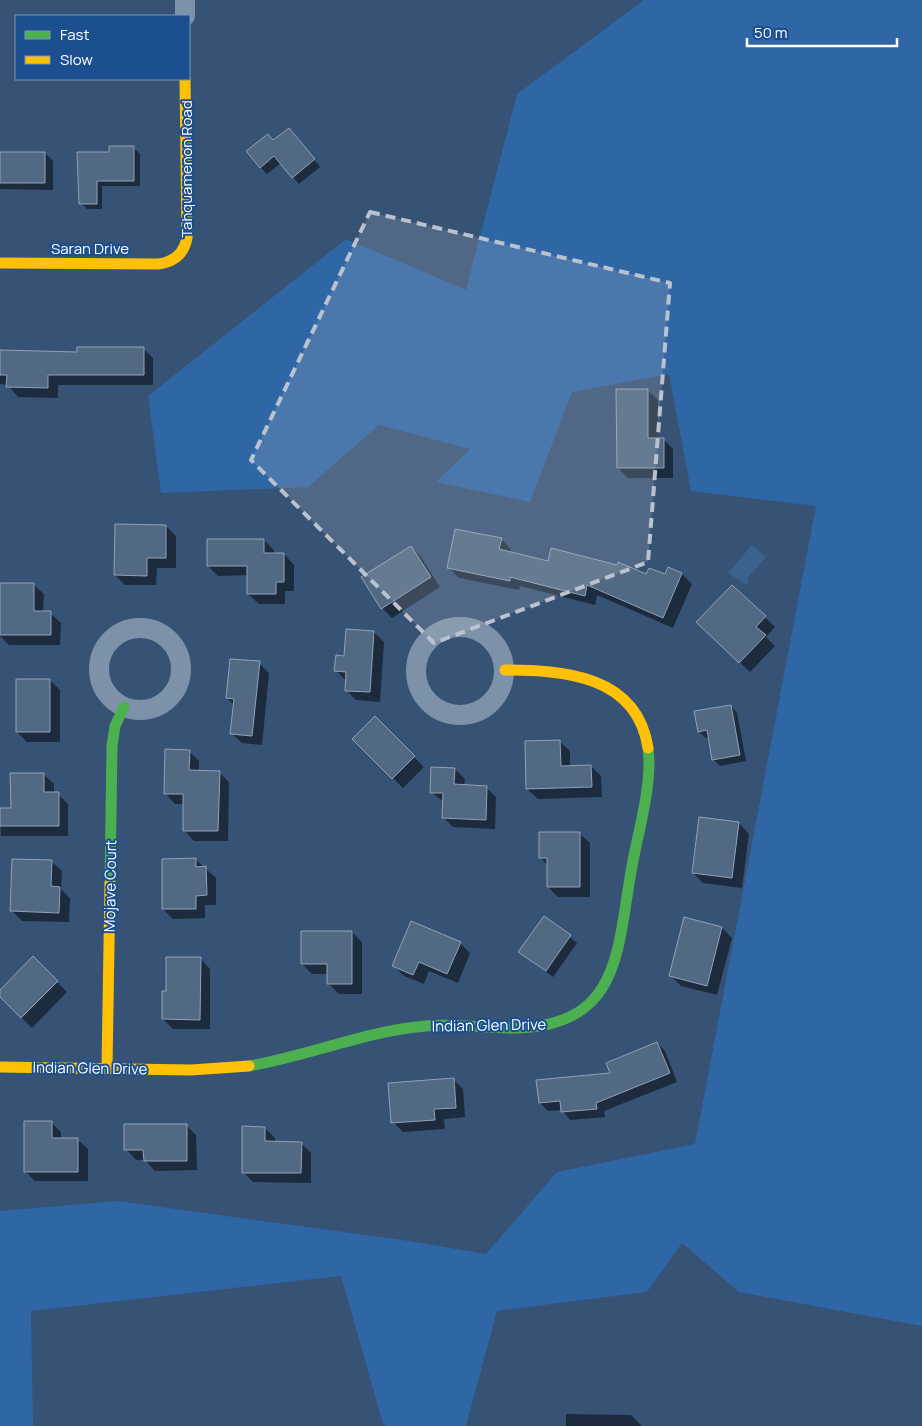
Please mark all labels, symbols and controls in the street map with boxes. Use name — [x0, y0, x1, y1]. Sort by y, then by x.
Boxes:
legend — [15, 15, 190, 80]
scale bar — [747, 15, 897, 47]
text: 50 m — [754, 22, 788, 43]
text: Fast — [60, 24, 89, 45]
text: Slow — [60, 49, 93, 70]
street label: Tahquamenon Road — [176, 100, 197, 238]
street label: Saran Drive — [51, 238, 129, 259]
street label: Mojave Court — [99, 840, 121, 932]
street label: Indian Glen Drive — [432, 1013, 547, 1036]
street label: Indian Glen Drive — [33, 1057, 148, 1080]

